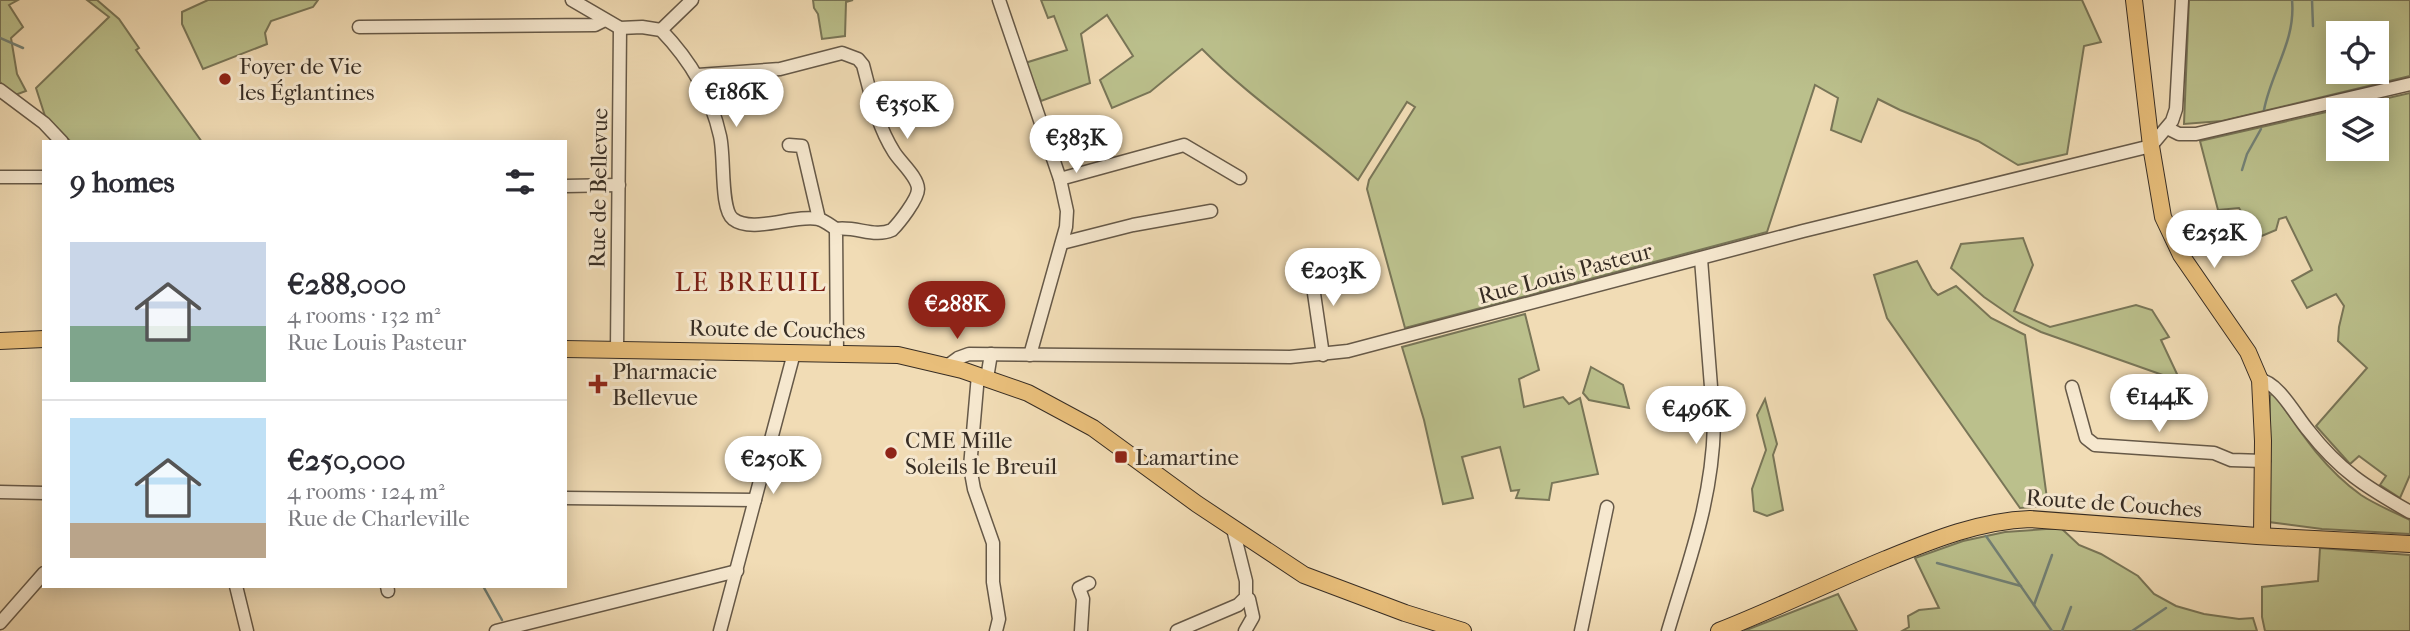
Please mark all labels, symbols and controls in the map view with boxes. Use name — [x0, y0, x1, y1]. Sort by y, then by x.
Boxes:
map controls — [2326, 21, 2389, 161]
button: locate — [2326, 21, 2389, 84]
place label: Foyer de Vie les Églantines — [238, 53, 375, 106]
pin: €186K — [687, 69, 785, 129]
marker: Foyer de Vie les Églantines — [217, 71, 233, 87]
text: €186K — [705, 78, 767, 105]
pin: €350K — [858, 82, 956, 141]
text: €350K — [876, 90, 938, 117]
button: layers — [2326, 98, 2389, 161]
street label: Rue de Bellevue — [584, 108, 613, 268]
pin: €383K — [1027, 116, 1125, 175]
text: €383K — [1046, 124, 1106, 151]
icon: filters — [501, 163, 539, 201]
text: 9 homes — [70, 165, 175, 200]
pin: €252K — [2165, 210, 2263, 270]
text: €252K — [2182, 219, 2246, 246]
street label: Rue Louis Pasteur — [1475, 237, 1655, 310]
pin: €203K — [1284, 248, 1382, 308]
text: €203K — [1301, 257, 1365, 284]
text: €288,000 — [287, 267, 406, 302]
district label: LE BREUIL — [675, 267, 827, 298]
icon: home — [126, 270, 210, 354]
pin: €288K — [908, 282, 1006, 341]
text: €288K — [924, 290, 990, 317]
text: 4 rooms · 132 m² — [287, 302, 441, 329]
street label: Route de Couches — [688, 314, 866, 345]
text: Rue Louis Pasteur — [287, 329, 466, 356]
place label: Pharmacie Bellevue — [612, 358, 717, 411]
pin: €144K — [2110, 374, 2208, 434]
marker: Pharmacie Bellevue — [590, 376, 606, 392]
text: €144K — [2126, 383, 2192, 410]
pin: €496K — [1647, 386, 1745, 446]
text: €496K — [1662, 395, 1730, 422]
place label: CME Mille Soleils le Breuil — [905, 427, 1058, 480]
pin: €250K — [724, 436, 822, 496]
text: €250,000 — [287, 443, 406, 478]
place label: Lamartine — [1135, 444, 1239, 471]
text: €250K — [741, 445, 805, 472]
marker: CME Mille Soleils le Breuil — [883, 445, 899, 461]
icon: home — [126, 446, 210, 530]
marker: Lamartine — [1113, 449, 1129, 465]
text: 4 rooms · 124 m² — [287, 478, 445, 505]
street label: Route de Couches — [2025, 484, 2203, 523]
text: Rue de Charleville — [287, 505, 470, 532]

